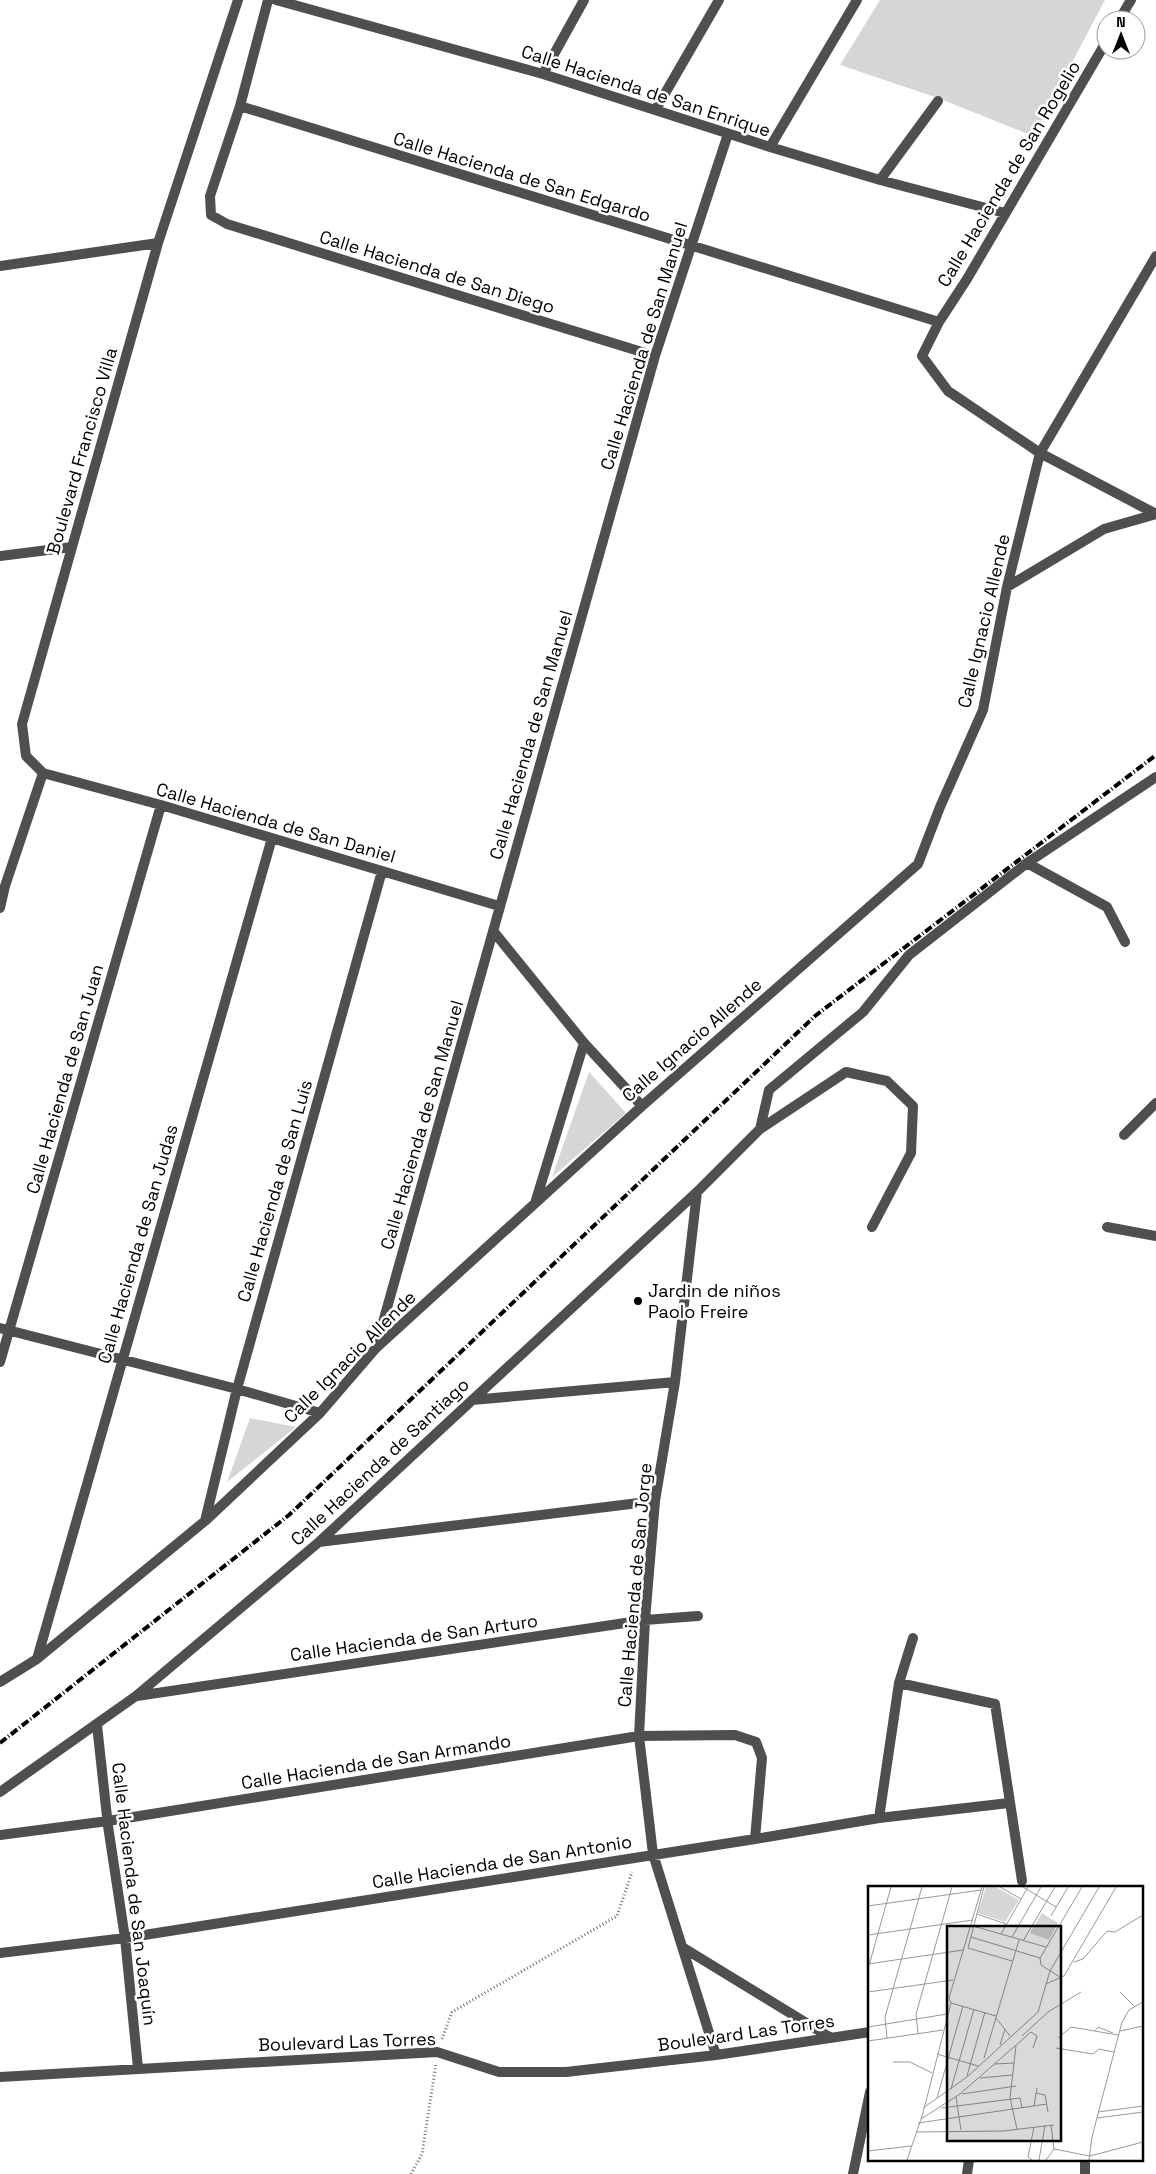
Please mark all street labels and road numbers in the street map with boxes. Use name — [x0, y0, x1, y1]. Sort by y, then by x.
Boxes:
street label: Calle Hacienda de San Enrique — [519, 39, 774, 142]
street label: Calle Hacienda de San Rogelio — [932, 56, 1085, 291]
street label: Calle Hacienda de San Edgardo — [391, 126, 654, 227]
street label: Calle Hacienda de San Manuel — [595, 219, 692, 473]
street label: Calle Hacienda de San Diego — [317, 225, 558, 318]
street label: Boulevard Francisco Villa — [41, 345, 122, 557]
street label: Calle Ignacio Allende — [952, 532, 1015, 710]
street label: Calle Hacienda de San Manuel — [484, 608, 577, 862]
street label: Calle Hacienda de San Daniel — [154, 777, 399, 868]
street label: Calle Hacienda de San Juan — [21, 961, 108, 1196]
street label: Calle Ignacio Allende — [617, 973, 766, 1107]
street label: Calle Hacienda de San Manuel — [375, 998, 468, 1252]
street label: Calle Hacienda de San Luis — [232, 1077, 317, 1305]
street label: Calle Hacienda de San Judas — [92, 1122, 183, 1366]
street label: Calle Ignacio Allende — [279, 1286, 421, 1428]
street label: Calle Hacienda de Santiago — [286, 1373, 474, 1550]
street label: Calle Hacienda de San Jorge — [612, 1462, 657, 1708]
street label: Calle Hacienda de San Arturo — [289, 1609, 539, 1666]
street label: Calle Hacienda de San Armando — [239, 1729, 512, 1794]
street label: Calle Hacienda de San Joaquín — [107, 1761, 162, 2027]
street label: Calle Hacienda de San Antonio — [370, 1830, 634, 1893]
street label: Boulevard Las Torres — [656, 2009, 836, 2056]
street label: Boulevard Las Torres — [258, 2027, 436, 2056]

